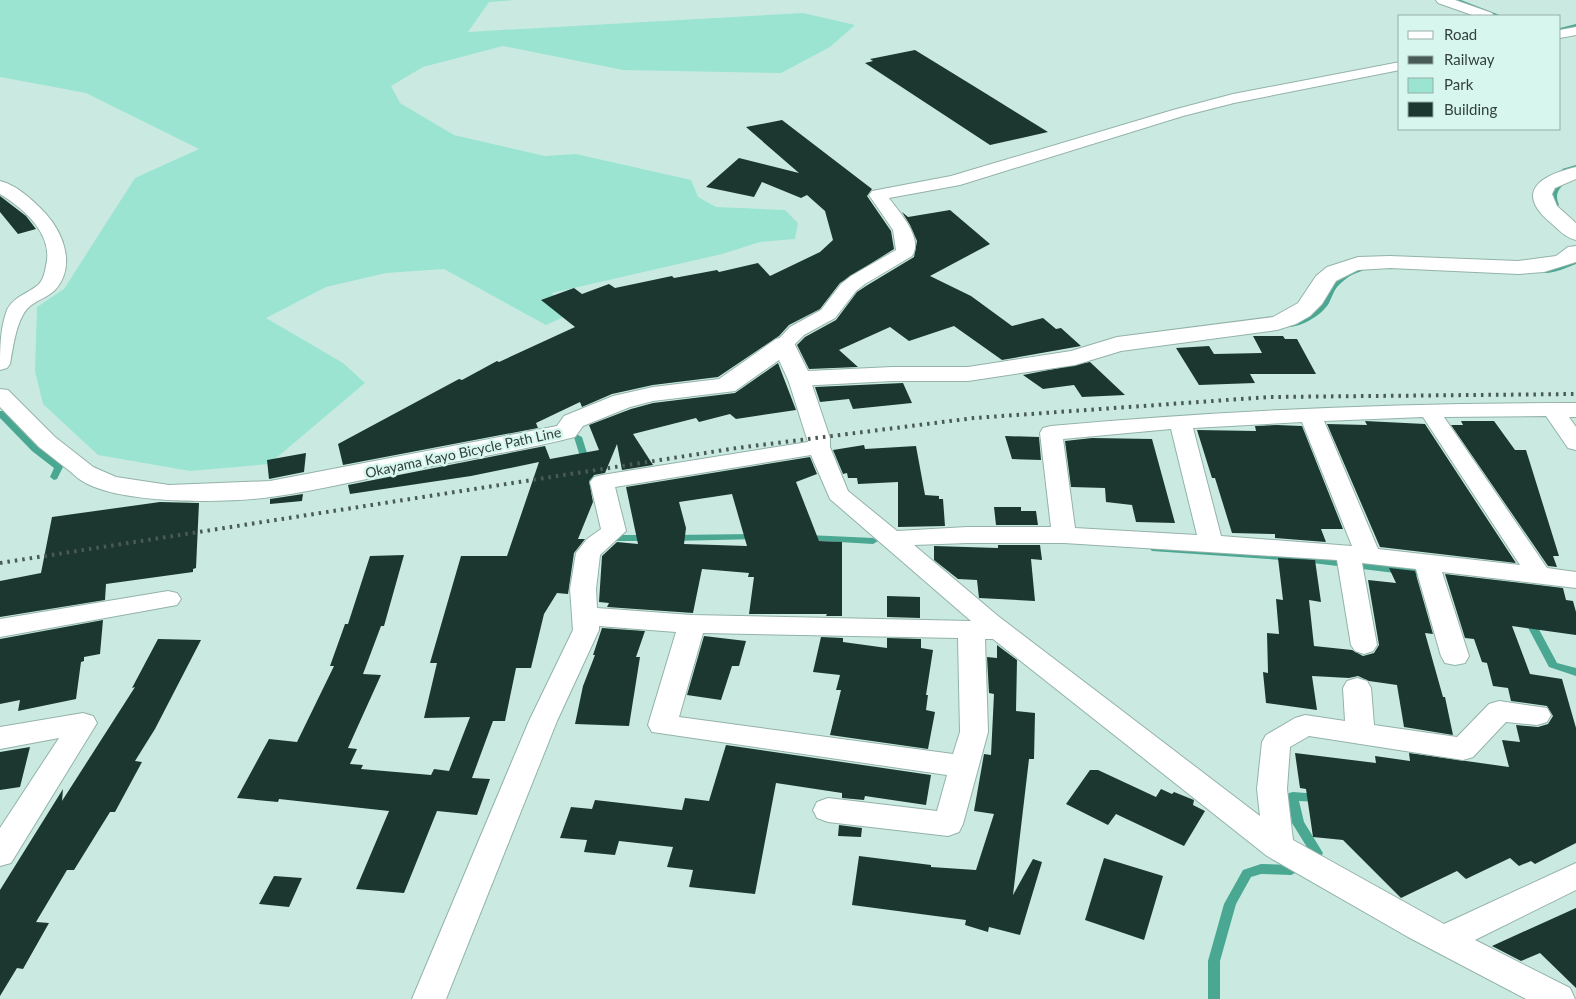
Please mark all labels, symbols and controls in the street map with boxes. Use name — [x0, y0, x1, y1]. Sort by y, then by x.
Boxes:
legend — [1398, 15, 1561, 130]
text: Road — [1444, 25, 1477, 43]
text: Railway — [1444, 50, 1495, 68]
text: Park — [1444, 75, 1474, 93]
text: Building — [1444, 100, 1497, 118]
street label: Okayama Kayo Bicycle Path Line — [364, 423, 562, 481]

